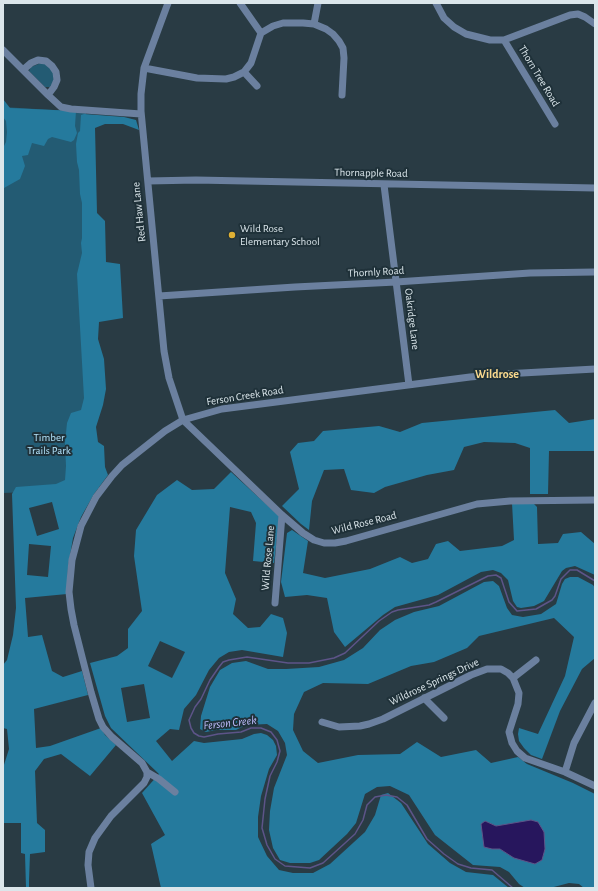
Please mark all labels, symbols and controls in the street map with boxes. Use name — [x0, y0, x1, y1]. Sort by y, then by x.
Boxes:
street label: Thorn Tree Road — [515, 43, 563, 109]
street label: Thornapple Road — [334, 166, 408, 180]
street label: Red Haw Lane — [129, 181, 149, 243]
place label: Wild Rose Elementary School — [240, 222, 320, 248]
marker: Wild Rose Elementary School — [227, 230, 237, 240]
street label: Thornly Road — [347, 264, 405, 280]
street label: Oakridge Lane — [402, 288, 422, 350]
district label: Wildrose — [475, 367, 519, 381]
street label: Ferson Creek Road — [206, 383, 284, 409]
park label: Timber Trails Park — [27, 431, 71, 457]
street label: Wild Rose Road — [330, 509, 398, 537]
street label: Wild Rose Lane — [259, 525, 277, 591]
street label: Wildrose Springs Drive — [387, 655, 481, 709]
water label: Ferson Creek — [203, 713, 257, 733]

